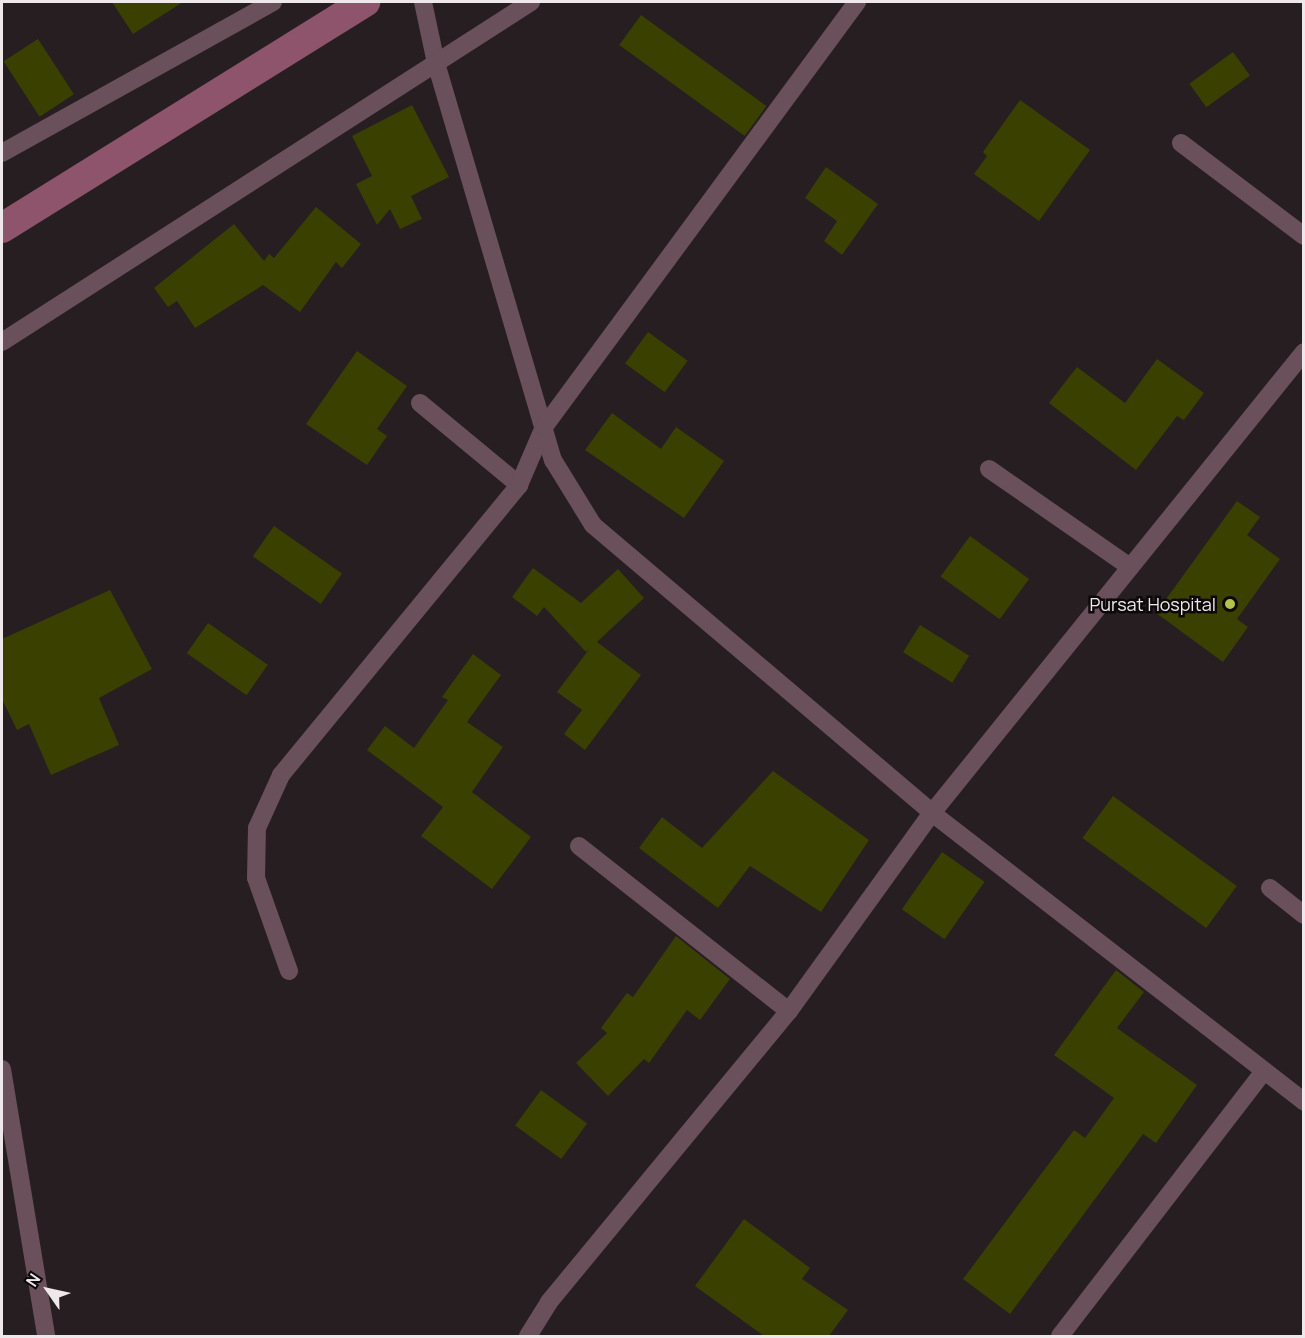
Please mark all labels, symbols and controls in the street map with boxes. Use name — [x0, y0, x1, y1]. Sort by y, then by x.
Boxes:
place label: Pursat Hospital — [1089, 593, 1216, 615]
marker: Pursat Hospital — [1221, 595, 1239, 613]
north arrow — [18, 1260, 78, 1320]
text: N — [21, 1269, 45, 1291]

